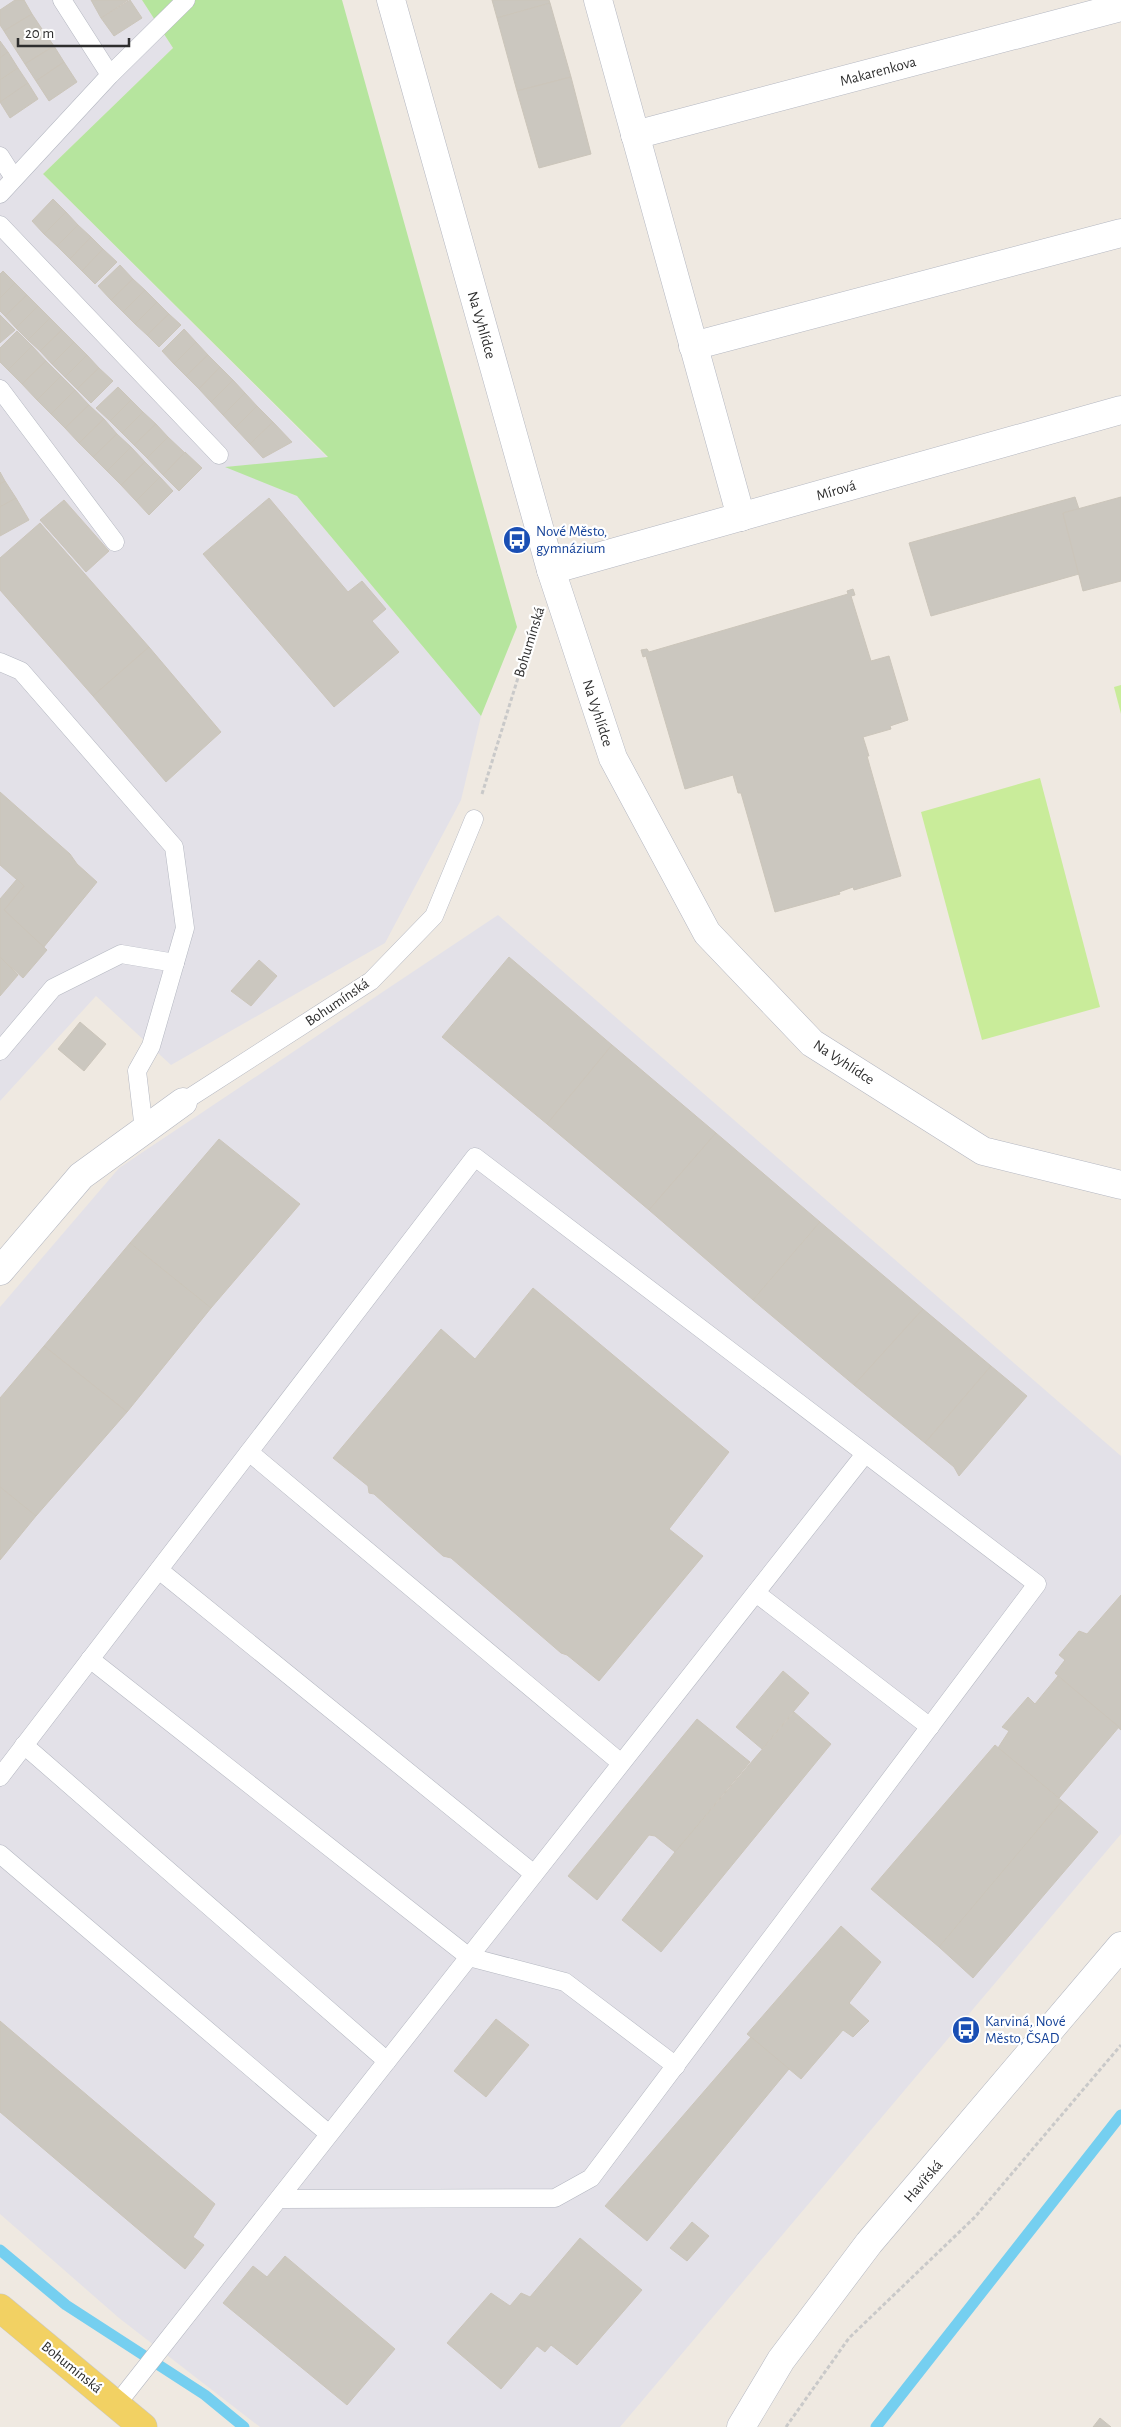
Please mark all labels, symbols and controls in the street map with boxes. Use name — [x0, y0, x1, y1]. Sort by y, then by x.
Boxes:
scale bar — [18, 15, 129, 47]
text: 20 m — [25, 26, 54, 41]
street label: Makarenkova — [838, 54, 918, 89]
street label: Na Vyhlídce — [465, 290, 498, 361]
street label: Mírová — [815, 478, 858, 503]
place label: Nové Město, gymnázium — [536, 524, 607, 556]
bus stop icon: Nové Město, gymnázium — [502, 525, 532, 555]
street label: Bohumínská — [512, 605, 547, 679]
street label: Na Vyhlídce — [580, 678, 615, 749]
street label: Bohumínská — [303, 976, 372, 1029]
street label: Na Vyhlídce — [811, 1037, 877, 1088]
place label: Karviná, Nové Město, ČSAD — [985, 2014, 1066, 2046]
bus stop icon: Karviná, Nové Město, ČSAD — [951, 2015, 981, 2045]
street label: Havířská — [901, 2157, 946, 2205]
street label: Bohumínská — [39, 2339, 105, 2396]

